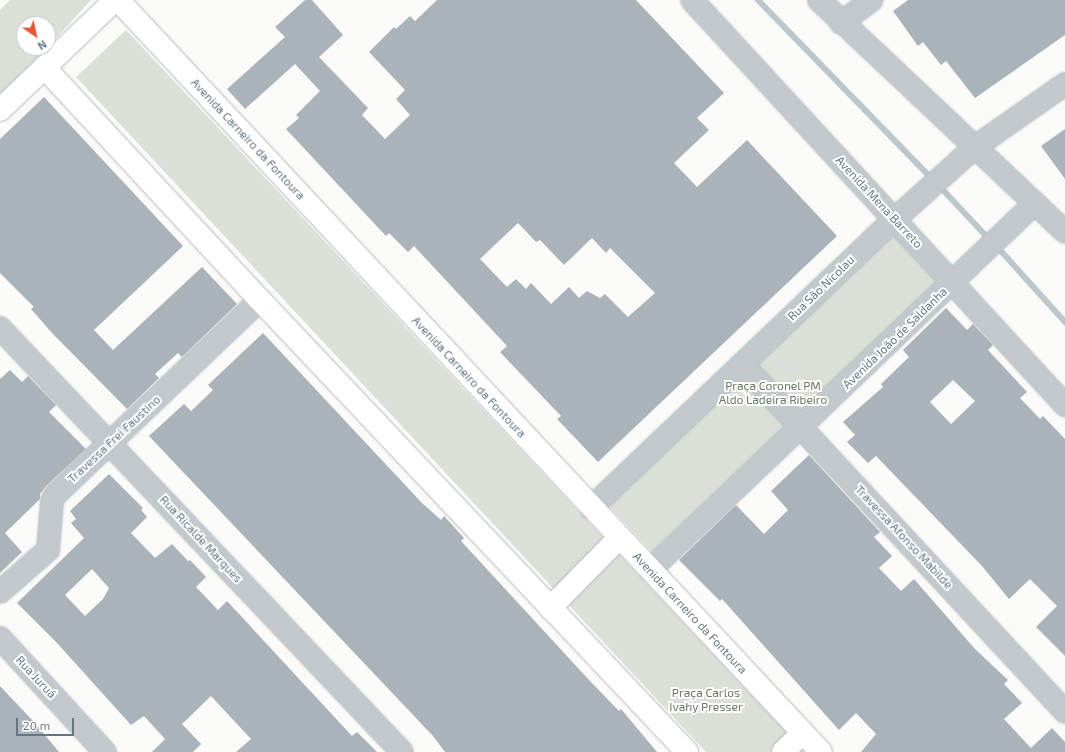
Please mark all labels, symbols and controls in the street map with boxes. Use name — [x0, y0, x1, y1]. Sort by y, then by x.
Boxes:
north arrow — [16, 16, 56, 56]
text: N — [36, 38, 49, 53]
street label: Avenida Carneiro da Fontoura — [188, 75, 308, 203]
street label: Avenida Mena Barreto — [833, 153, 925, 251]
street label: Rua São Nicolau — [785, 252, 857, 324]
street label: Avenida João de Saldanha — [840, 284, 950, 392]
street label: Avenida Carneiro da Fontoura — [409, 313, 529, 441]
park label: Praça Coronel PM Aldo Ladeira Ribeiro — [719, 379, 827, 407]
street label: Travessa Frei Faustino — [65, 392, 163, 486]
street label: Travessa Afonso Mabilde — [852, 482, 956, 592]
street label: Rua Ricalde Marques — [157, 492, 245, 586]
street label: Avenida Carneiro da Fontoura — [630, 549, 750, 677]
street label: Rua Juruá — [13, 653, 59, 701]
park label: Praça Carlos Ivahy Presser — [669, 686, 743, 714]
scale bar — [18, 710, 76, 736]
text: 20 m — [23, 718, 50, 732]

